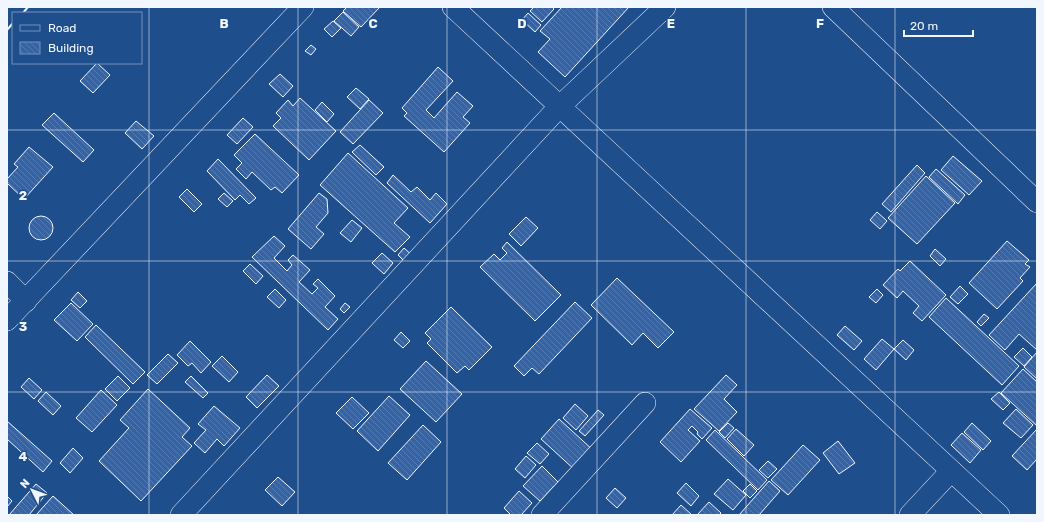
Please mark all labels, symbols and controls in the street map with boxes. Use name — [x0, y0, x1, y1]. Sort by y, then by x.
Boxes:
legend — [12, 12, 142, 64]
scale bar — [904, 12, 973, 38]
text: B — [219, 16, 229, 31]
text: C — [368, 16, 378, 31]
text: D — [517, 16, 527, 31]
text: E — [667, 16, 675, 31]
text: F — [816, 16, 824, 31]
text: 20 m — [910, 19, 938, 33]
text: Road — [48, 21, 76, 35]
text: Building — [48, 41, 94, 55]
text: 2 — [19, 188, 27, 203]
text: 3 — [19, 319, 28, 334]
text: 4 — [19, 449, 28, 464]
north arrow — [12, 470, 52, 510]
text: N — [17, 476, 32, 491]

